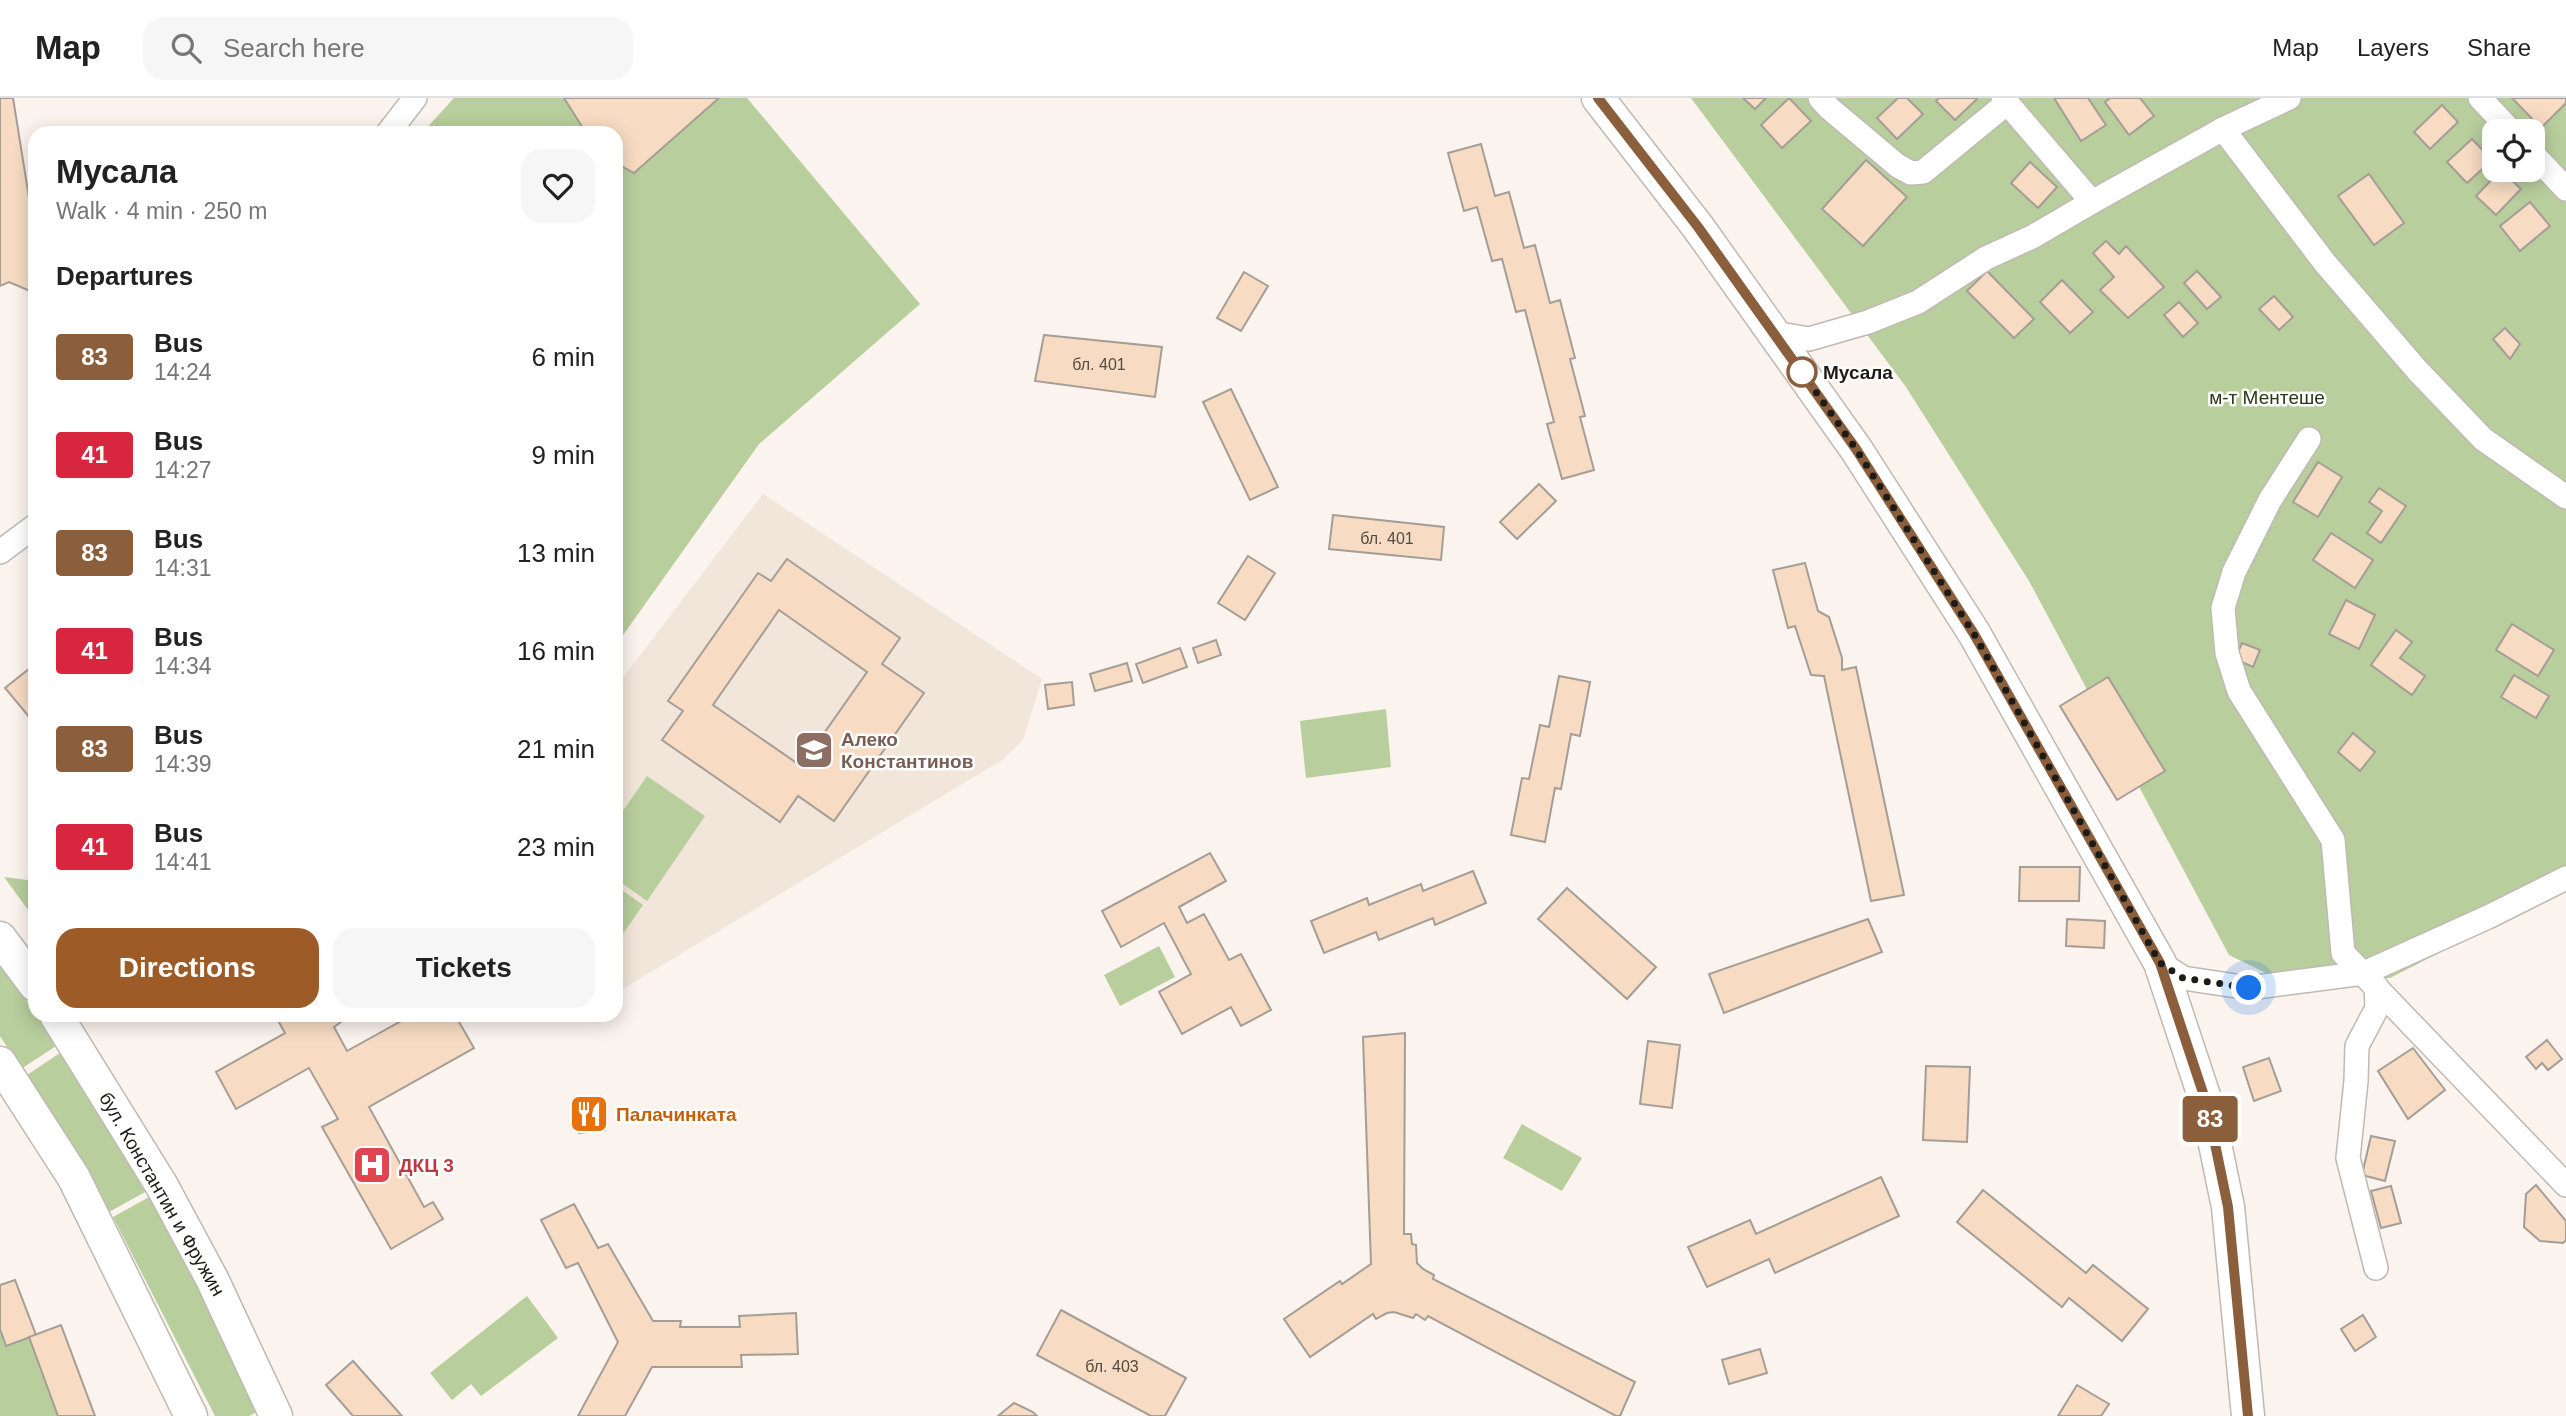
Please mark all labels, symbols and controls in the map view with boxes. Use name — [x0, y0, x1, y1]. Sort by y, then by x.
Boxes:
search box — [143, 17, 633, 80]
text: Map — [35, 29, 101, 66]
icon: search — [167, 29, 205, 67]
text: Search here — [223, 33, 365, 63]
text: Map — [2272, 34, 2319, 61]
text: Layers — [2357, 34, 2429, 61]
text: Share — [2467, 34, 2531, 61]
map controls — [2482, 119, 2545, 182]
button: locate — [2482, 119, 2545, 182]
button: heart — [521, 149, 595, 223]
text: Мусала — [56, 153, 177, 190]
text: Walk · 4 min · 250 m — [56, 198, 267, 224]
text: Departures — [56, 261, 193, 291]
text: Bus — [154, 328, 203, 358]
text: 6 min — [531, 342, 595, 372]
text: 83 — [81, 343, 108, 370]
house number: бл. 401 — [1072, 356, 1126, 373]
marker: Мусала — [1787, 357, 1817, 387]
text: 14:24 — [154, 359, 212, 385]
place label: Мусала — [1823, 362, 1893, 383]
park label: м-т Ментeше — [2209, 387, 2325, 408]
text: Bus — [154, 426, 203, 456]
text: 9 min — [531, 440, 595, 470]
text: 41 — [81, 441, 108, 468]
text: 14:27 — [154, 457, 212, 483]
text: Bus — [154, 524, 203, 554]
house number: бл. 401 — [1360, 530, 1414, 547]
text: 13 min — [517, 538, 595, 568]
text: 83 — [81, 539, 108, 566]
text: 14:31 — [154, 555, 212, 581]
text: Bus — [154, 622, 203, 652]
text: 16 min — [517, 636, 595, 666]
text: 41 — [81, 637, 108, 664]
text: 14:34 — [154, 653, 212, 679]
text: Bus — [154, 720, 203, 750]
school or university icon: Алеко Константинов — [793, 729, 835, 771]
place label: Алеко Константинов — [841, 729, 973, 772]
text: 21 min — [517, 734, 595, 764]
text: 83 — [81, 735, 108, 762]
text: 14:39 — [154, 751, 212, 777]
text: Bus — [154, 818, 203, 848]
text: 23 min — [517, 832, 595, 862]
text: 41 — [81, 833, 108, 860]
text: 14:41 — [154, 849, 212, 875]
button: Directions — [56, 928, 319, 1008]
button: Tickets — [333, 928, 595, 1008]
your location — [2231, 970, 2266, 1005]
street label: бул. Константин и Фружин — [95, 1088, 229, 1300]
restaurant icon: Палачинката — [568, 1093, 610, 1135]
line badge: 83 — [2178, 1096, 2242, 1142]
place label: Палачинката — [616, 1104, 737, 1125]
text: 83 — [2197, 1105, 2223, 1132]
hospital icon: ДКЦ 3 — [351, 1144, 393, 1186]
place label: ДКЦ 3 — [399, 1155, 454, 1176]
house number: бл. 403 — [1085, 1358, 1139, 1375]

